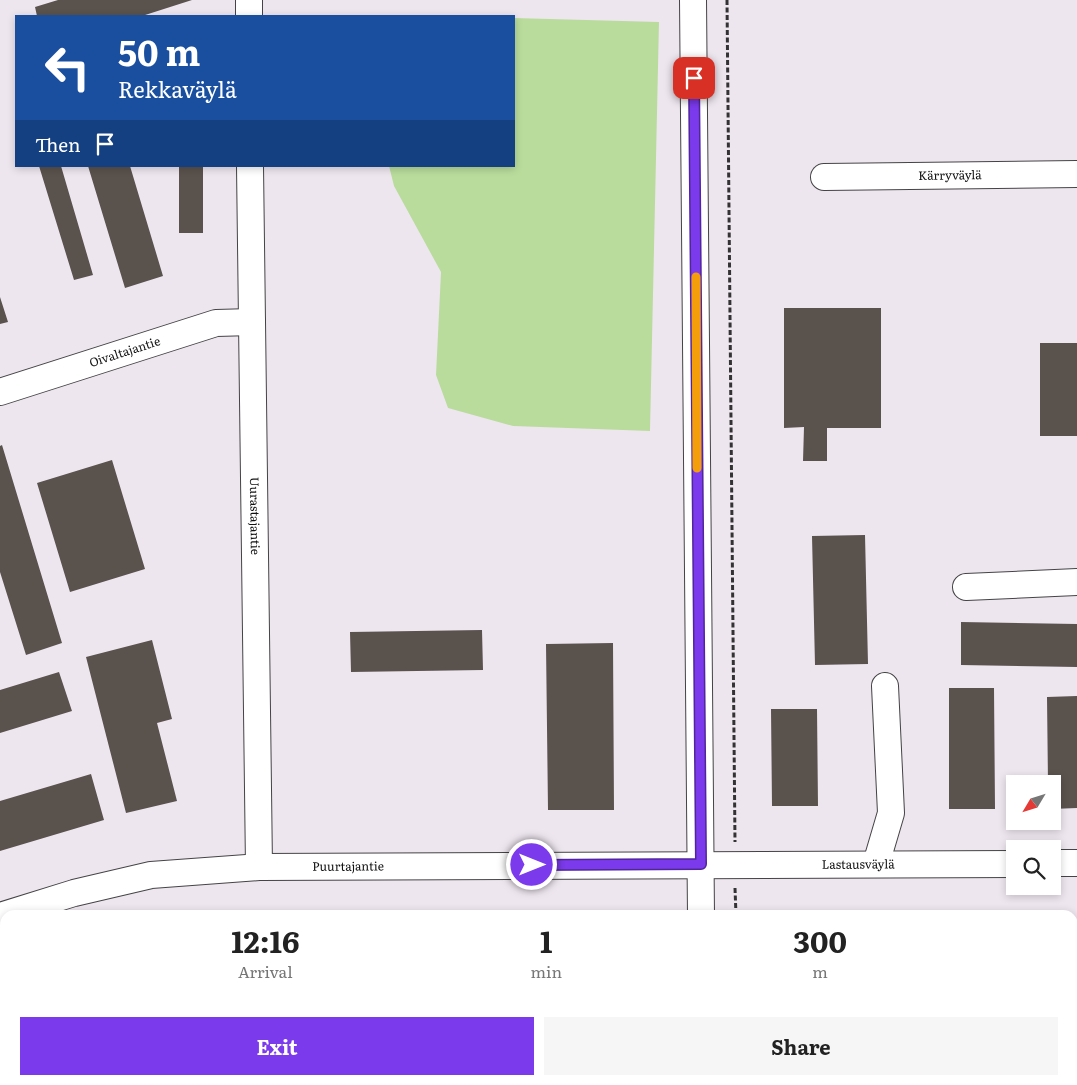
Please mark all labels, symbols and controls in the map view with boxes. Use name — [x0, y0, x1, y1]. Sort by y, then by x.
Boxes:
text: 50 m — [118, 25, 201, 77]
icon: left — [35, 35, 100, 100]
pin — [673, 57, 715, 99]
icon: arrive — [680, 64, 708, 92]
text: Rekkaväylä — [118, 72, 237, 105]
text: Then — [35, 130, 81, 158]
icon: arrive — [91, 130, 119, 158]
street label: Kärryväylä — [918, 165, 982, 184]
street label: Oivaltajantie — [87, 331, 162, 371]
street label: Uurastajantie — [246, 477, 265, 555]
north arrow — [1006, 775, 1061, 830]
map controls — [1006, 775, 1061, 895]
position arrow — [505, 838, 557, 890]
button: search — [1006, 840, 1061, 895]
street label: Lastausväylä — [822, 854, 895, 873]
street label: Puurtajantie — [312, 857, 384, 875]
text: 12:16 — [231, 918, 299, 962]
text: 1 — [540, 918, 553, 962]
text: 300 — [793, 918, 847, 962]
text: Arrival — [238, 959, 293, 983]
text: min — [531, 959, 562, 983]
text: m — [812, 959, 828, 983]
button: Exit — [20, 1017, 534, 1075]
button: Share — [544, 1017, 1058, 1075]

